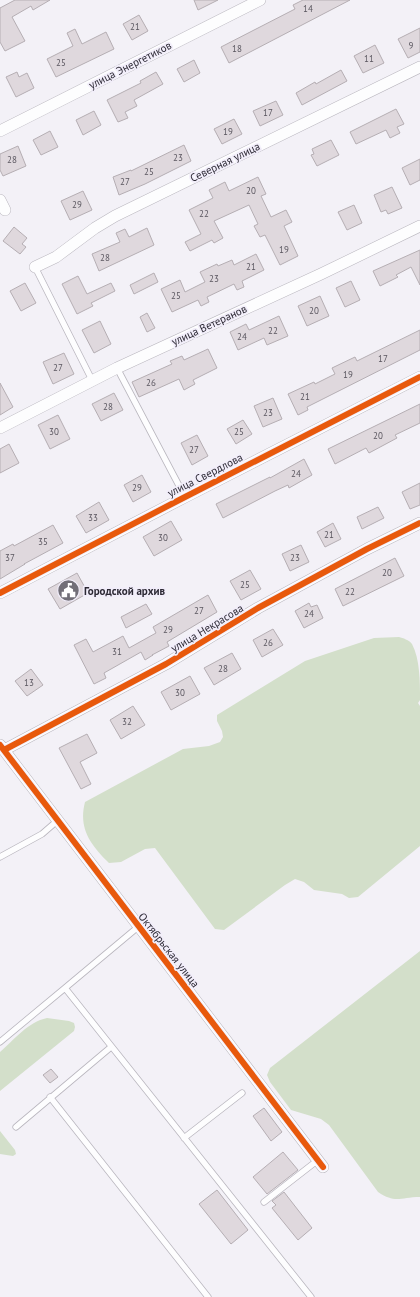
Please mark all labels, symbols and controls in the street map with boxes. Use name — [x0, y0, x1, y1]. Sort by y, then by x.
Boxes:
house number: 14 — [303, 3, 313, 14]
house number: 21 — [130, 21, 140, 32]
street label: улица Энергетиков — [86, 38, 174, 92]
house number: 9 — [409, 40, 414, 51]
house number: 18 — [232, 43, 242, 54]
house number: 11 — [364, 53, 374, 64]
house number: 25 — [56, 57, 66, 68]
house number: 17 — [263, 107, 273, 118]
house number: 19 — [223, 126, 233, 137]
street label: Северная улица — [188, 139, 262, 185]
house number: 23 — [173, 152, 183, 163]
house number: 28 — [7, 154, 17, 165]
house number: 25 — [144, 166, 154, 177]
house number: 27 — [120, 176, 130, 187]
house number: 20 — [246, 185, 256, 196]
house number: 29 — [72, 199, 82, 210]
house number: 22 — [199, 208, 209, 219]
house number: 19 — [279, 244, 289, 255]
house number: 28 — [100, 252, 110, 263]
house number: 21 — [246, 261, 256, 272]
house number: 23 — [209, 273, 219, 284]
house number: 25 — [171, 290, 181, 301]
street label: улица Ветеранов — [169, 301, 249, 349]
house number: 20 — [309, 305, 319, 316]
house number: 22 — [268, 325, 278, 336]
house number: 24 — [237, 331, 247, 342]
house number: 17 — [378, 353, 388, 364]
house number: 27 — [53, 362, 63, 373]
house number: 19 — [343, 369, 353, 380]
house number: 26 — [146, 377, 156, 388]
house number: 21 — [300, 391, 310, 402]
house number: 28 — [103, 401, 113, 412]
house number: 23 — [263, 407, 273, 418]
house number: 30 — [49, 426, 59, 437]
house number: 25 — [234, 426, 244, 437]
house number: 20 — [373, 430, 383, 441]
house number: 27 — [189, 444, 199, 455]
street label: улица Свердлова — [165, 450, 245, 500]
house number: 24 — [291, 468, 301, 479]
house number: 29 — [132, 482, 142, 493]
house number: 33 — [88, 512, 98, 523]
house number: 21 — [324, 529, 334, 540]
house number: 30 — [158, 532, 168, 543]
house number: 35 — [38, 536, 48, 547]
house number: 37 — [5, 552, 15, 563]
house number: 23 — [290, 552, 300, 563]
house number: 20 — [382, 567, 392, 578]
public building icon: Городской архив — [55, 578, 81, 604]
house number: 25 — [240, 579, 250, 590]
place label: Городской архив — [84, 584, 165, 598]
house number: 22 — [345, 586, 355, 597]
street label: улица Некрасова — [168, 601, 246, 655]
house number: 27 — [194, 605, 204, 616]
house number: 24 — [304, 608, 314, 619]
house number: 29 — [163, 624, 173, 635]
house number: 26 — [263, 637, 273, 648]
house number: 31 — [112, 646, 122, 657]
house number: 28 — [218, 663, 228, 674]
house number: 13 — [24, 677, 34, 688]
house number: 30 — [175, 687, 185, 698]
house number: 32 — [122, 716, 132, 727]
street label: Октябрьская улица — [135, 910, 203, 990]

